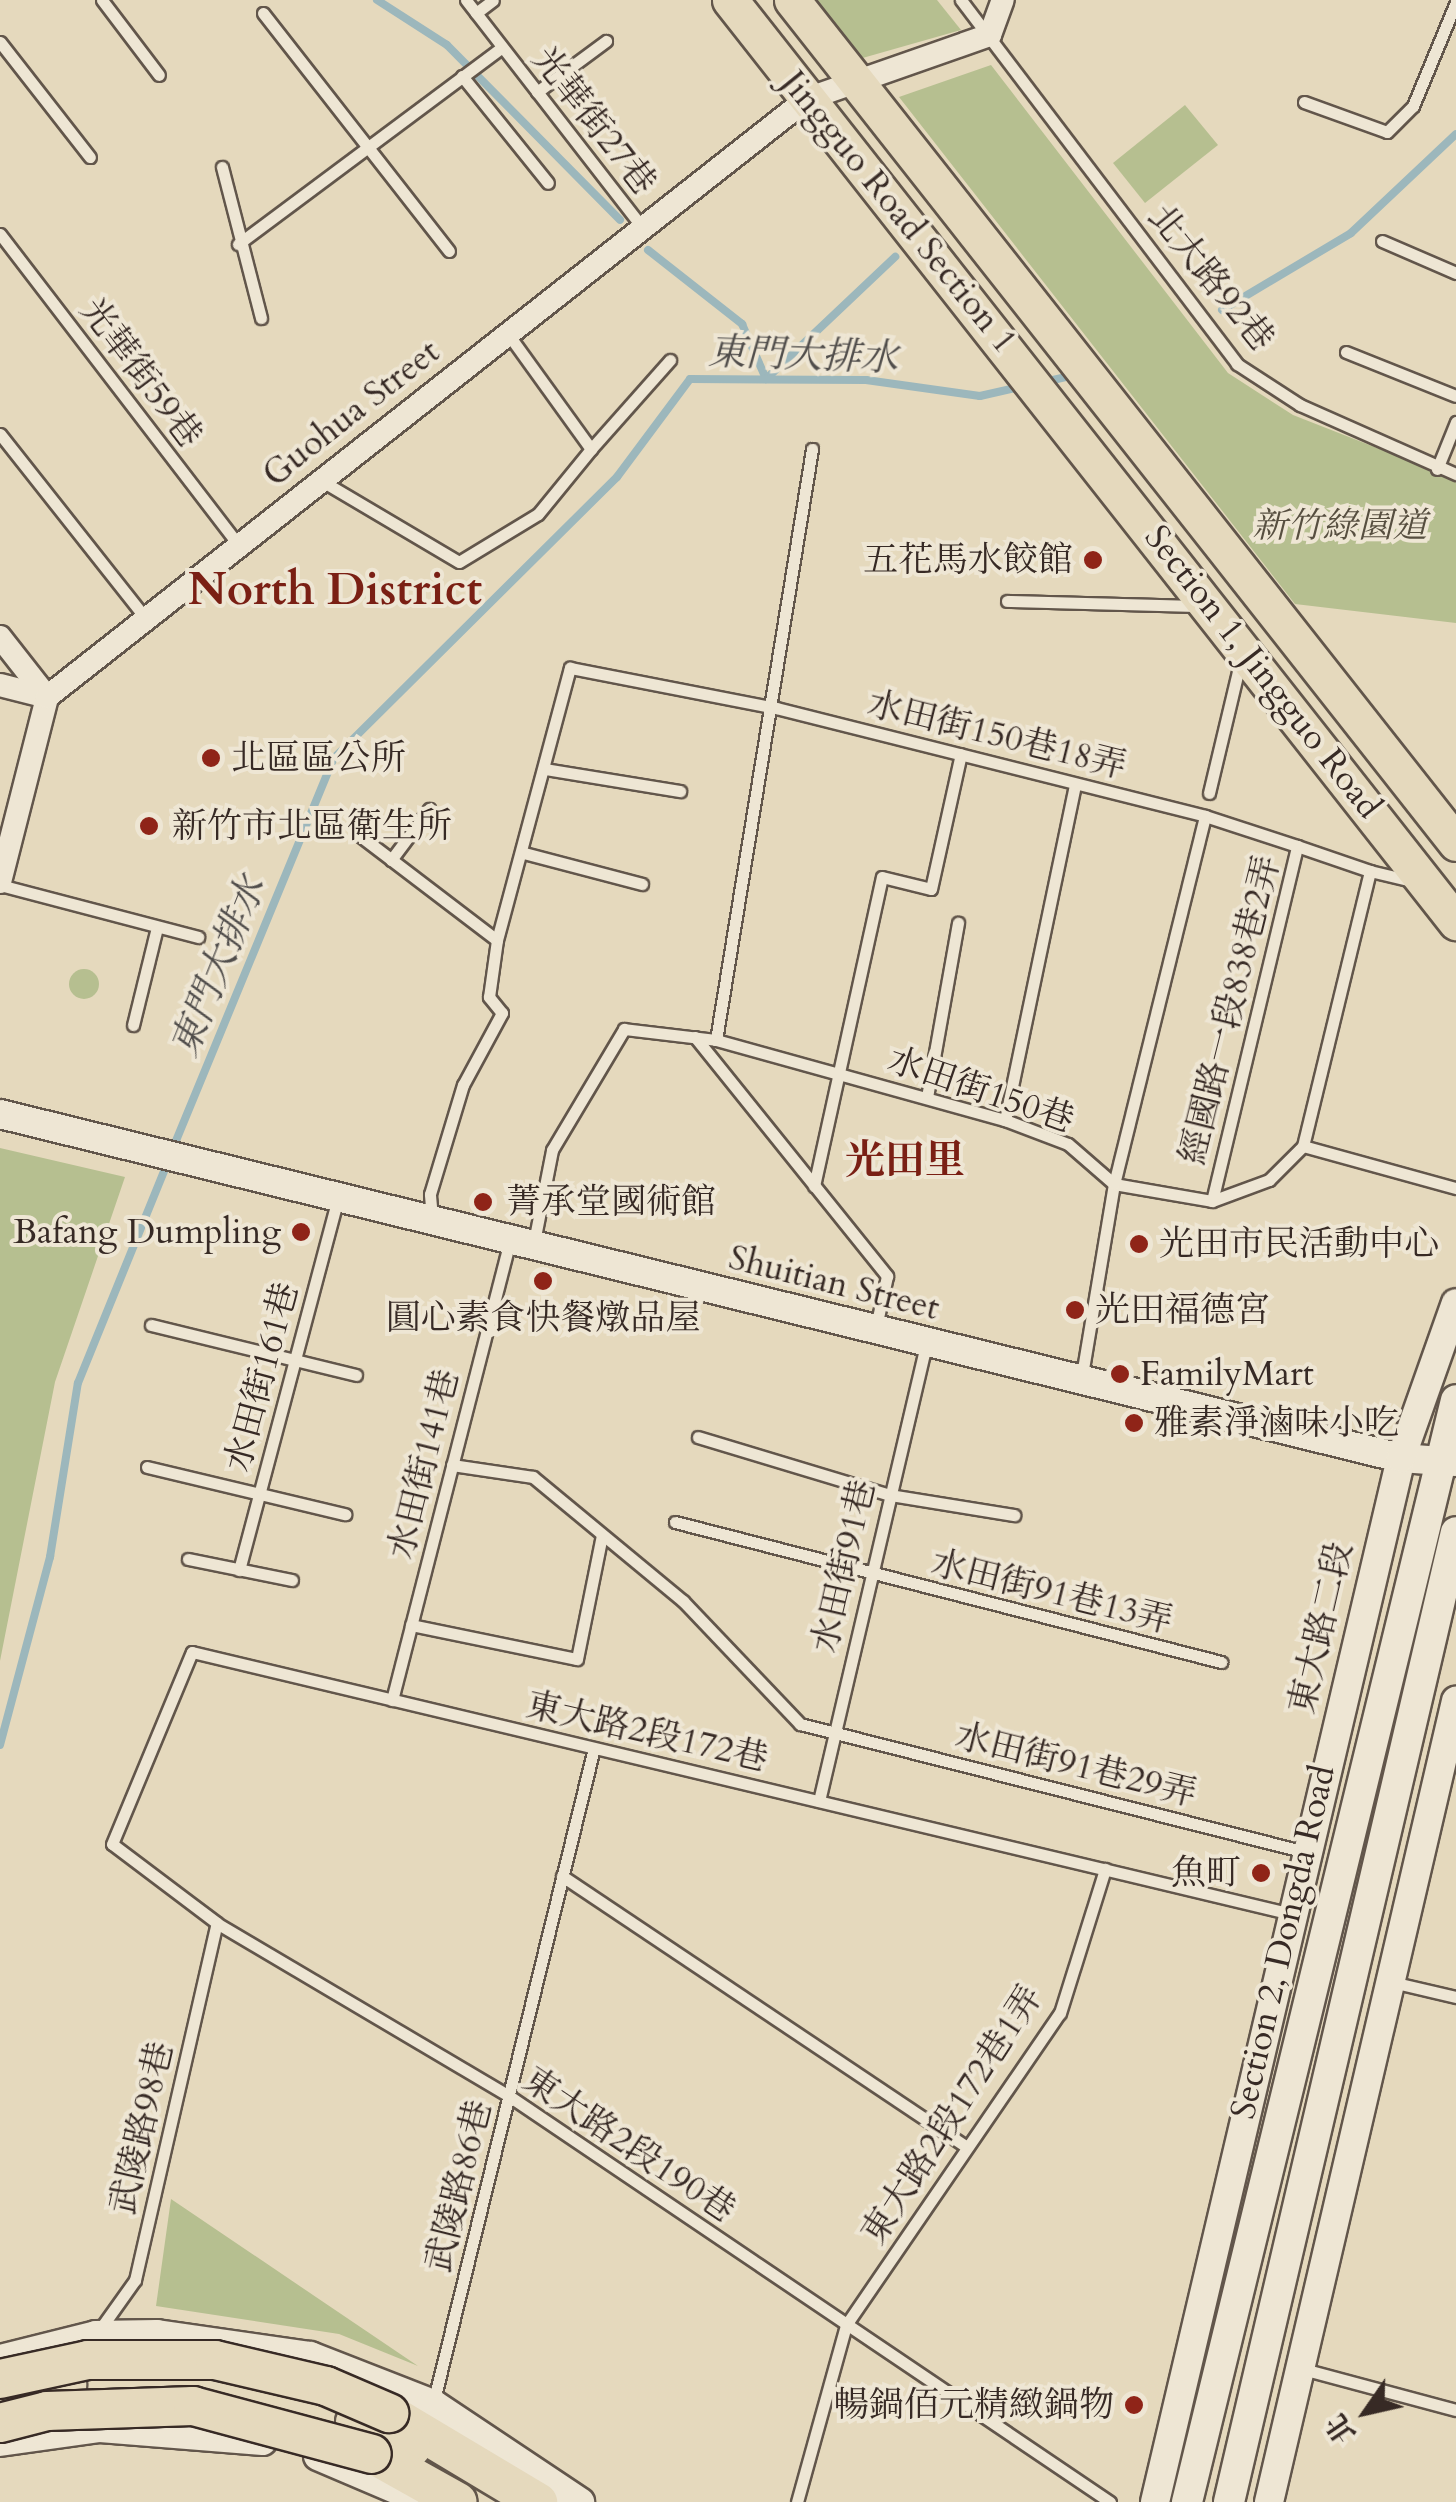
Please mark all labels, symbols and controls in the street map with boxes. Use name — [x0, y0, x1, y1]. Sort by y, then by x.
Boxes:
street label: 光華街27巷 — [523, 39, 665, 203]
street label: Jingguo Road Section 1 — [772, 62, 1026, 362]
street label: 北大路92巷 — [1139, 196, 1283, 360]
street label: 光華街59巷 — [71, 290, 211, 456]
water label: 東門大排水 — [707, 330, 899, 382]
street label: Guohua Street — [254, 331, 448, 495]
park label: 新竹綠園道 — [1253, 505, 1427, 547]
street label: Section 1, Jingguo Road — [1136, 517, 1390, 827]
place label: 五花馬水餃館 — [863, 539, 1073, 581]
marker: 五花馬水餃館 — [1082, 549, 1104, 571]
district label: North District — [188, 563, 482, 617]
street label: 水田街150巷18弄 — [864, 683, 1130, 787]
place label: 北區區公所 — [231, 737, 406, 779]
marker: 北區區公所 — [200, 747, 222, 769]
place label: 新竹市北區衛生所 — [172, 805, 452, 847]
marker: 新竹市北區衛生所 — [136, 813, 162, 839]
street label: 經國路一段838巷2弄 — [1171, 851, 1289, 1169]
water label: 東門大排水 — [162, 870, 276, 1064]
street label: 水田街150巷 — [883, 1039, 1079, 1141]
district label: 光田里 — [845, 1137, 965, 1185]
place label: 菁承堂國術館 — [506, 1181, 716, 1223]
marker: 菁承堂國術館 — [470, 1189, 496, 1215]
place label: Bafang Dumpling — [13, 1211, 281, 1253]
marker: Bafang Dumpling — [290, 1221, 312, 1243]
place label: 光田市民活動中心 — [1159, 1223, 1439, 1265]
marker: 光田市民活動中心 — [1128, 1233, 1150, 1255]
street label: Shuitian Street — [724, 1237, 944, 1329]
marker: 圓心素食快餐燉品屋 — [532, 1270, 554, 1292]
street label: 水田街161巷 — [217, 1278, 307, 1476]
place label: 光田福德宮 — [1095, 1289, 1270, 1331]
place label: 圓心素食快餐燉品屋 — [386, 1297, 700, 1339]
marker: 光田福德宮 — [1064, 1299, 1086, 1321]
place label: FamilyMart — [1140, 1353, 1314, 1395]
marker: FamilyMart — [1109, 1363, 1131, 1385]
street label: 水田街141巷 — [380, 1365, 468, 1563]
place label: 雅素淨滷味小吃 — [1154, 1402, 1399, 1444]
marker: 雅素淨滷味小吃 — [1123, 1412, 1145, 1434]
street label: 水田街91巷 — [804, 1476, 884, 1656]
street label: 東大路二段 — [1281, 1538, 1361, 1718]
street label: 水田街91巷13弄 — [927, 1542, 1177, 1642]
street label: 東大路2段172巷 — [522, 1684, 772, 1780]
street label: 水田街91巷29弄 — [951, 1715, 1201, 1815]
street label: Section 2, Dongda Road — [1222, 1761, 1344, 2123]
place label: 魚町 — [1171, 1852, 1241, 1894]
marker: 魚町 — [1250, 1862, 1272, 1884]
street label: 東大路2段172巷1弄 — [853, 1978, 1051, 2252]
street label: 武陵路98巷 — [102, 2038, 182, 2218]
street label: 東大路2段190巷 — [515, 2059, 743, 2231]
street label: 武陵路86巷 — [417, 2096, 501, 2276]
north arrow — [1316, 2362, 1416, 2462]
place label: 暢鍋佰元精緻鍋物 — [834, 2384, 1114, 2426]
marker: 暢鍋佰元精緻鍋物 — [1123, 2394, 1145, 2416]
text: 北 — [1318, 2407, 1365, 2451]

